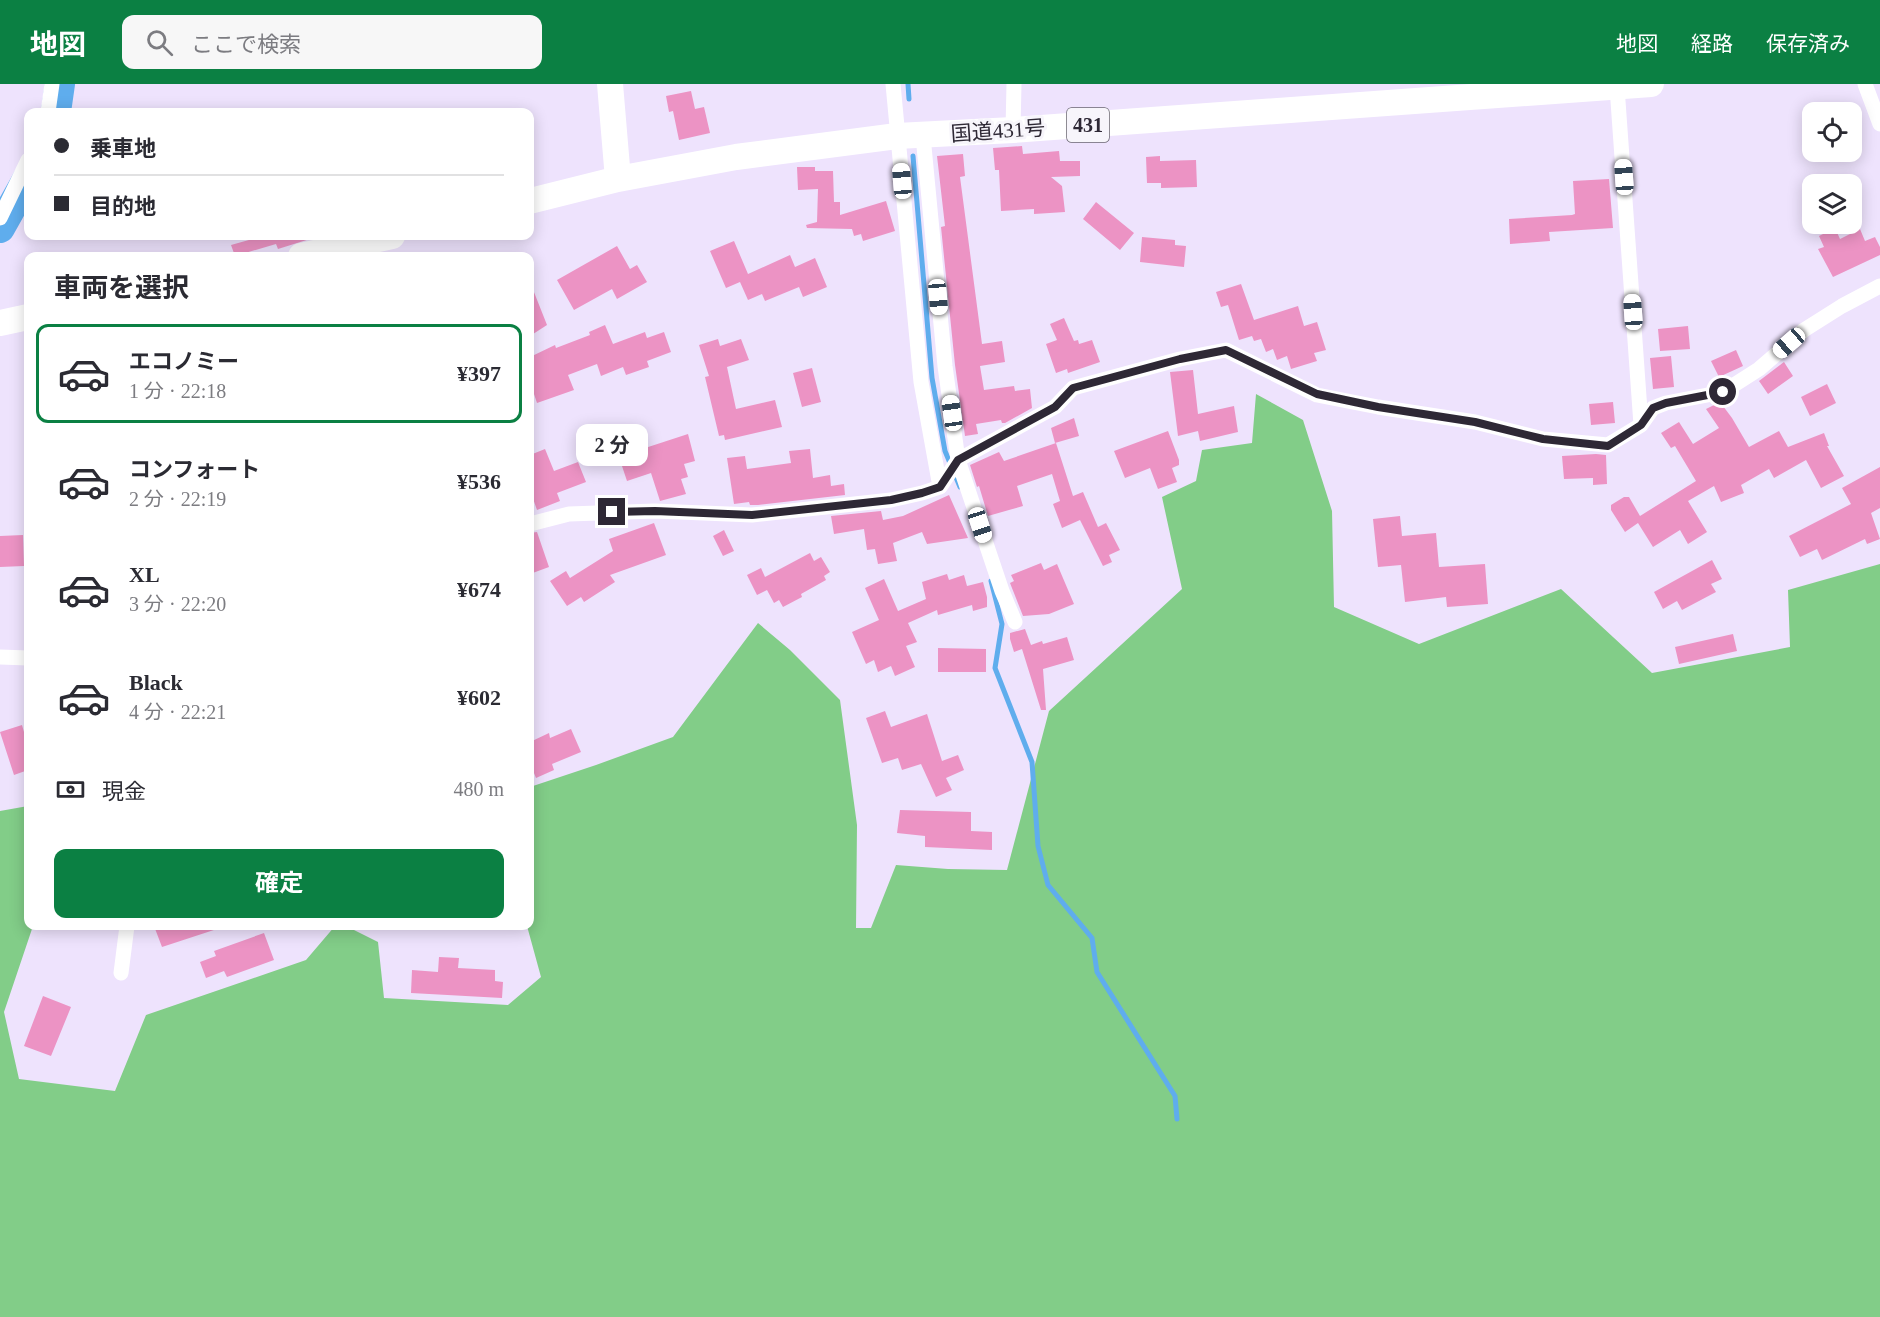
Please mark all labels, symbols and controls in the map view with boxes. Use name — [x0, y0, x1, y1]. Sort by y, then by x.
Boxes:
search box — [122, 15, 542, 69]
icon: search — [143, 26, 176, 59]
text: 地図 — [30, 29, 86, 60]
text: ここで検索 — [191, 32, 301, 57]
text: 地図 — [1616, 32, 1658, 56]
text: 経路 — [1691, 32, 1733, 56]
text: 保存済み — [1766, 32, 1850, 56]
map controls — [1802, 102, 1862, 234]
button: locate — [1802, 102, 1862, 162]
road number: 431 — [1067, 108, 1109, 142]
street label: 国道431号 — [950, 116, 1046, 146]
text: 乗車地 — [90, 136, 156, 161]
car — [1614, 158, 1634, 196]
car — [891, 162, 913, 200]
button: layers — [1802, 174, 1862, 234]
text: 目的地 — [90, 194, 156, 219]
text: 車両を選択 — [54, 273, 189, 303]
car — [927, 278, 949, 316]
car — [1623, 293, 1643, 331]
car — [1770, 324, 1808, 362]
icon: car — [57, 347, 111, 401]
text: エコノミー — [129, 349, 239, 374]
text: ¥397 — [457, 361, 501, 386]
route start — [1709, 378, 1736, 405]
text: 1 分 · 22:18 — [129, 380, 226, 402]
car — [941, 394, 963, 432]
callout: 2 分 — [576, 425, 648, 467]
text: 2 分 — [595, 434, 630, 456]
icon: car — [57, 455, 111, 509]
text: コンフォート — [129, 457, 260, 482]
text: ¥536 — [457, 469, 501, 494]
text: 2 分 · 22:19 — [129, 488, 226, 510]
route end — [598, 498, 625, 525]
car — [966, 505, 994, 545]
text: XL — [129, 562, 160, 587]
icon: car — [57, 563, 111, 617]
text: ¥674 — [457, 577, 501, 602]
text: 3 分 · 22:20 — [129, 593, 226, 615]
text: Black — [129, 670, 183, 695]
icon: car — [57, 671, 111, 725]
text: ¥602 — [457, 685, 501, 710]
text: 4 分 · 22:21 — [129, 701, 226, 723]
icon: cash — [54, 773, 87, 806]
text: 480 m — [453, 778, 504, 800]
text: 現金 — [102, 779, 146, 804]
button: 確定 — [54, 849, 504, 918]

